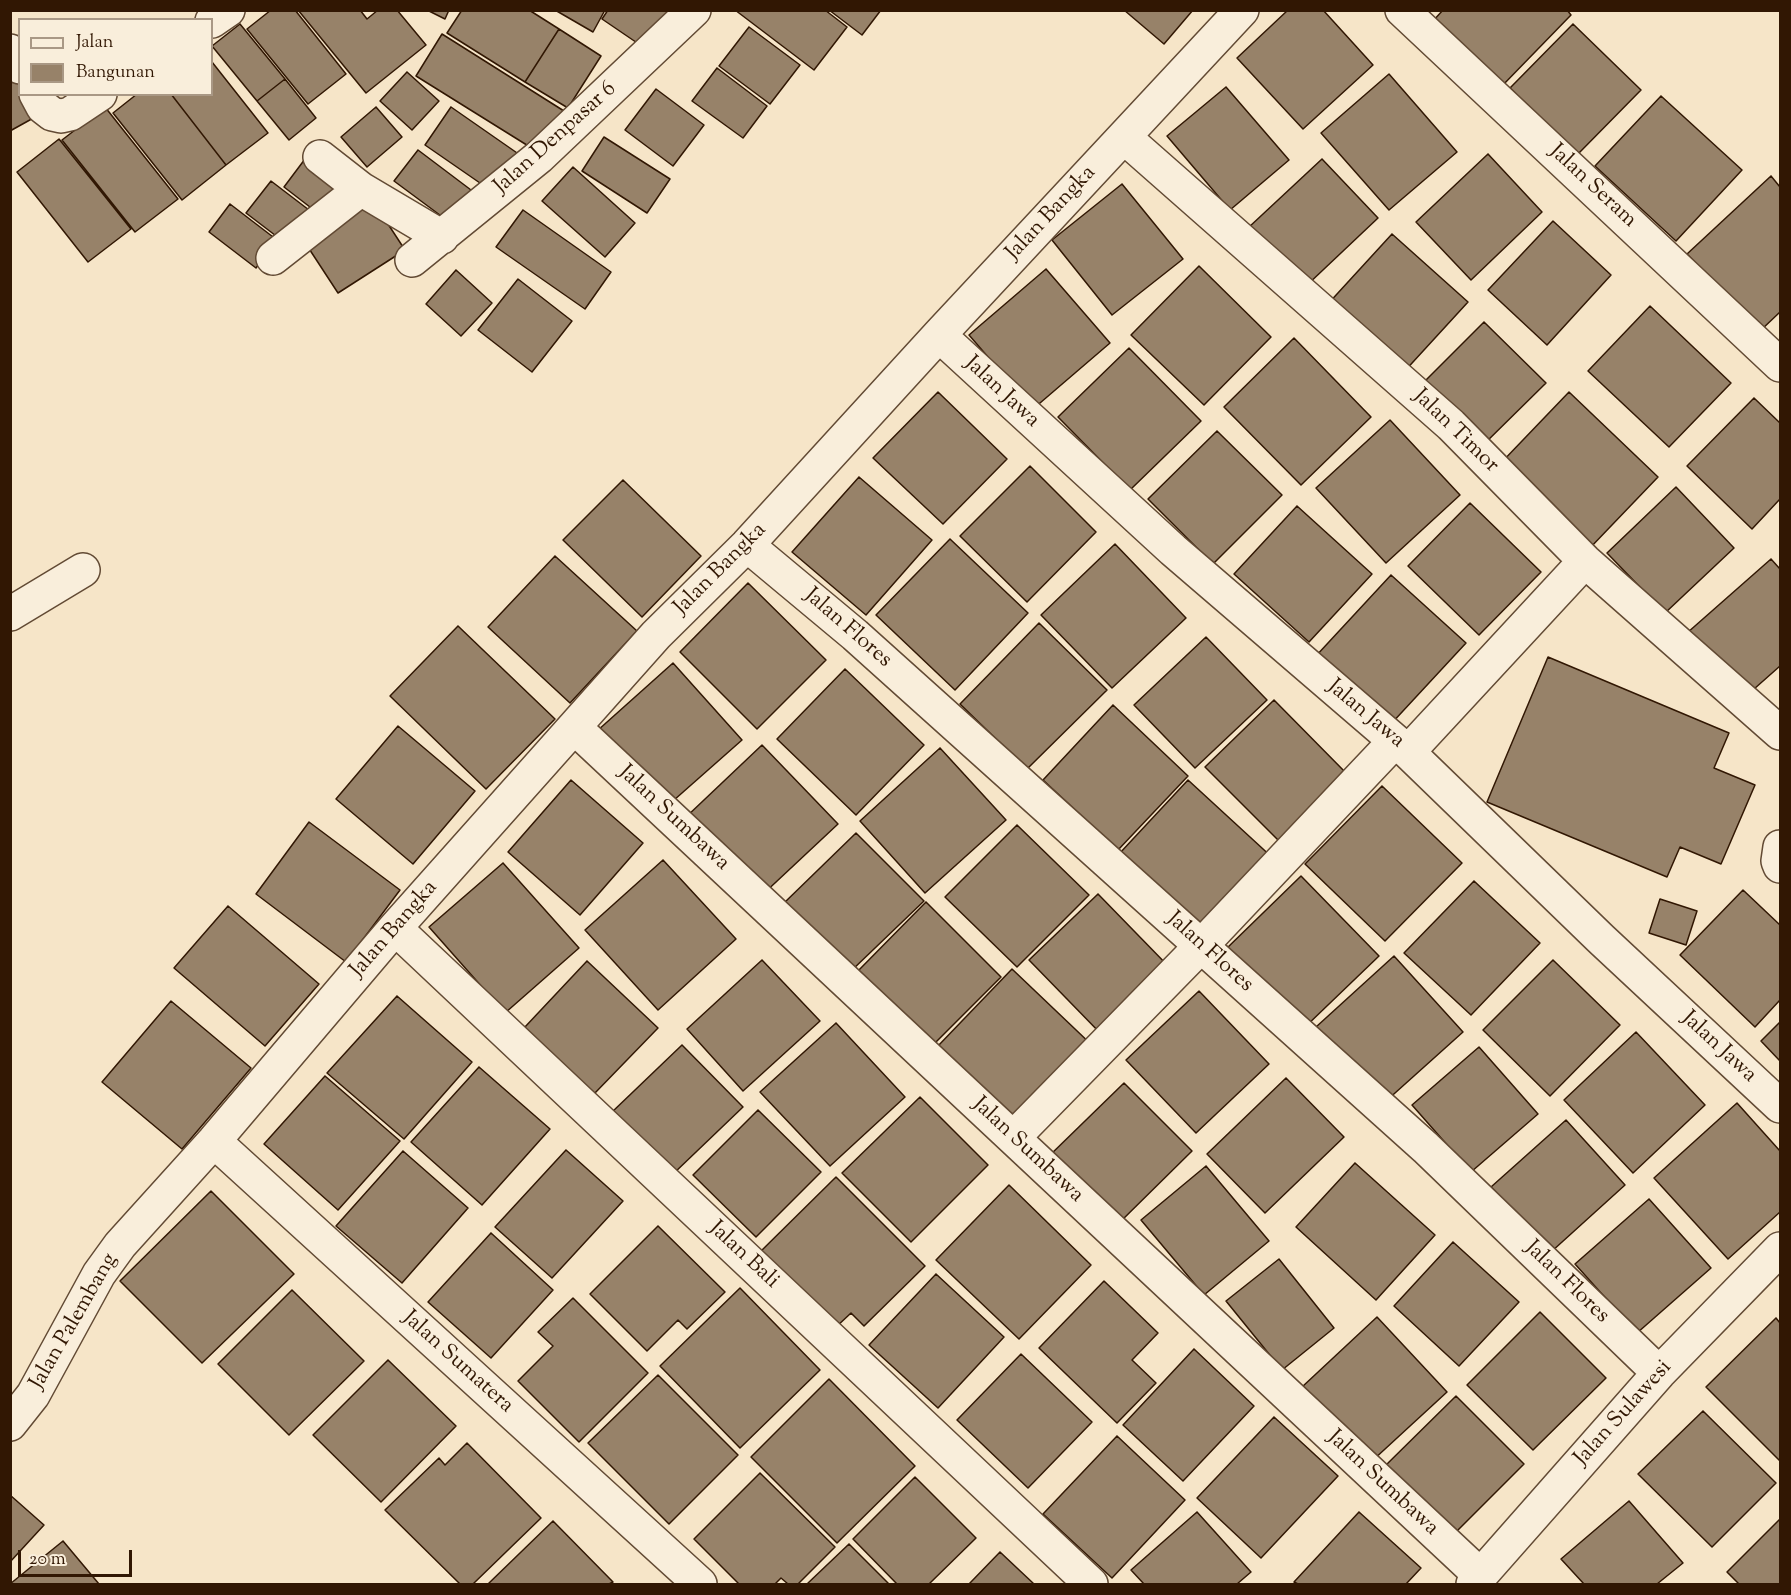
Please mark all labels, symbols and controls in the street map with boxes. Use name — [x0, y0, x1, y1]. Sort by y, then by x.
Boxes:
legend — [18, 18, 213, 96]
text: Jalan — [76, 30, 113, 56]
text: Bangunan — [76, 60, 155, 86]
street label: Jalan Denpasar 6 — [489, 77, 623, 201]
street label: Jalan Seram — [1543, 140, 1641, 234]
street label: Jalan Bangka — [1001, 161, 1103, 267]
street label: Jalan Jawa — [958, 352, 1044, 434]
street label: Jalan Timor — [1406, 385, 1504, 479]
street label: Jalan Bangka — [669, 518, 773, 622]
street label: Jalan Flores — [798, 584, 896, 674]
street label: Jalan Jawa — [1321, 675, 1409, 755]
street label: Jalan Sumbawa — [612, 761, 734, 877]
street label: Jalan Bangka — [346, 876, 444, 984]
street label: Jalan Flores — [1160, 907, 1258, 999]
street label: Jalan Jawa — [1675, 1007, 1761, 1089]
street label: Jalan Sumbawa — [966, 1093, 1088, 1209]
street label: Jalan Bali — [702, 1217, 784, 1295]
street label: Jalan Flores — [1518, 1236, 1614, 1330]
street label: Jalan Palembang — [25, 1249, 125, 1395]
street label: Jalan Sumatera — [396, 1306, 518, 1420]
street label: Jalan Sulawesi — [1570, 1356, 1678, 1472]
street label: Jalan Sumbawa — [1321, 1426, 1443, 1542]
scale bar — [21, 1538, 135, 1576]
text: 20 m — [29, 1547, 66, 1573]

